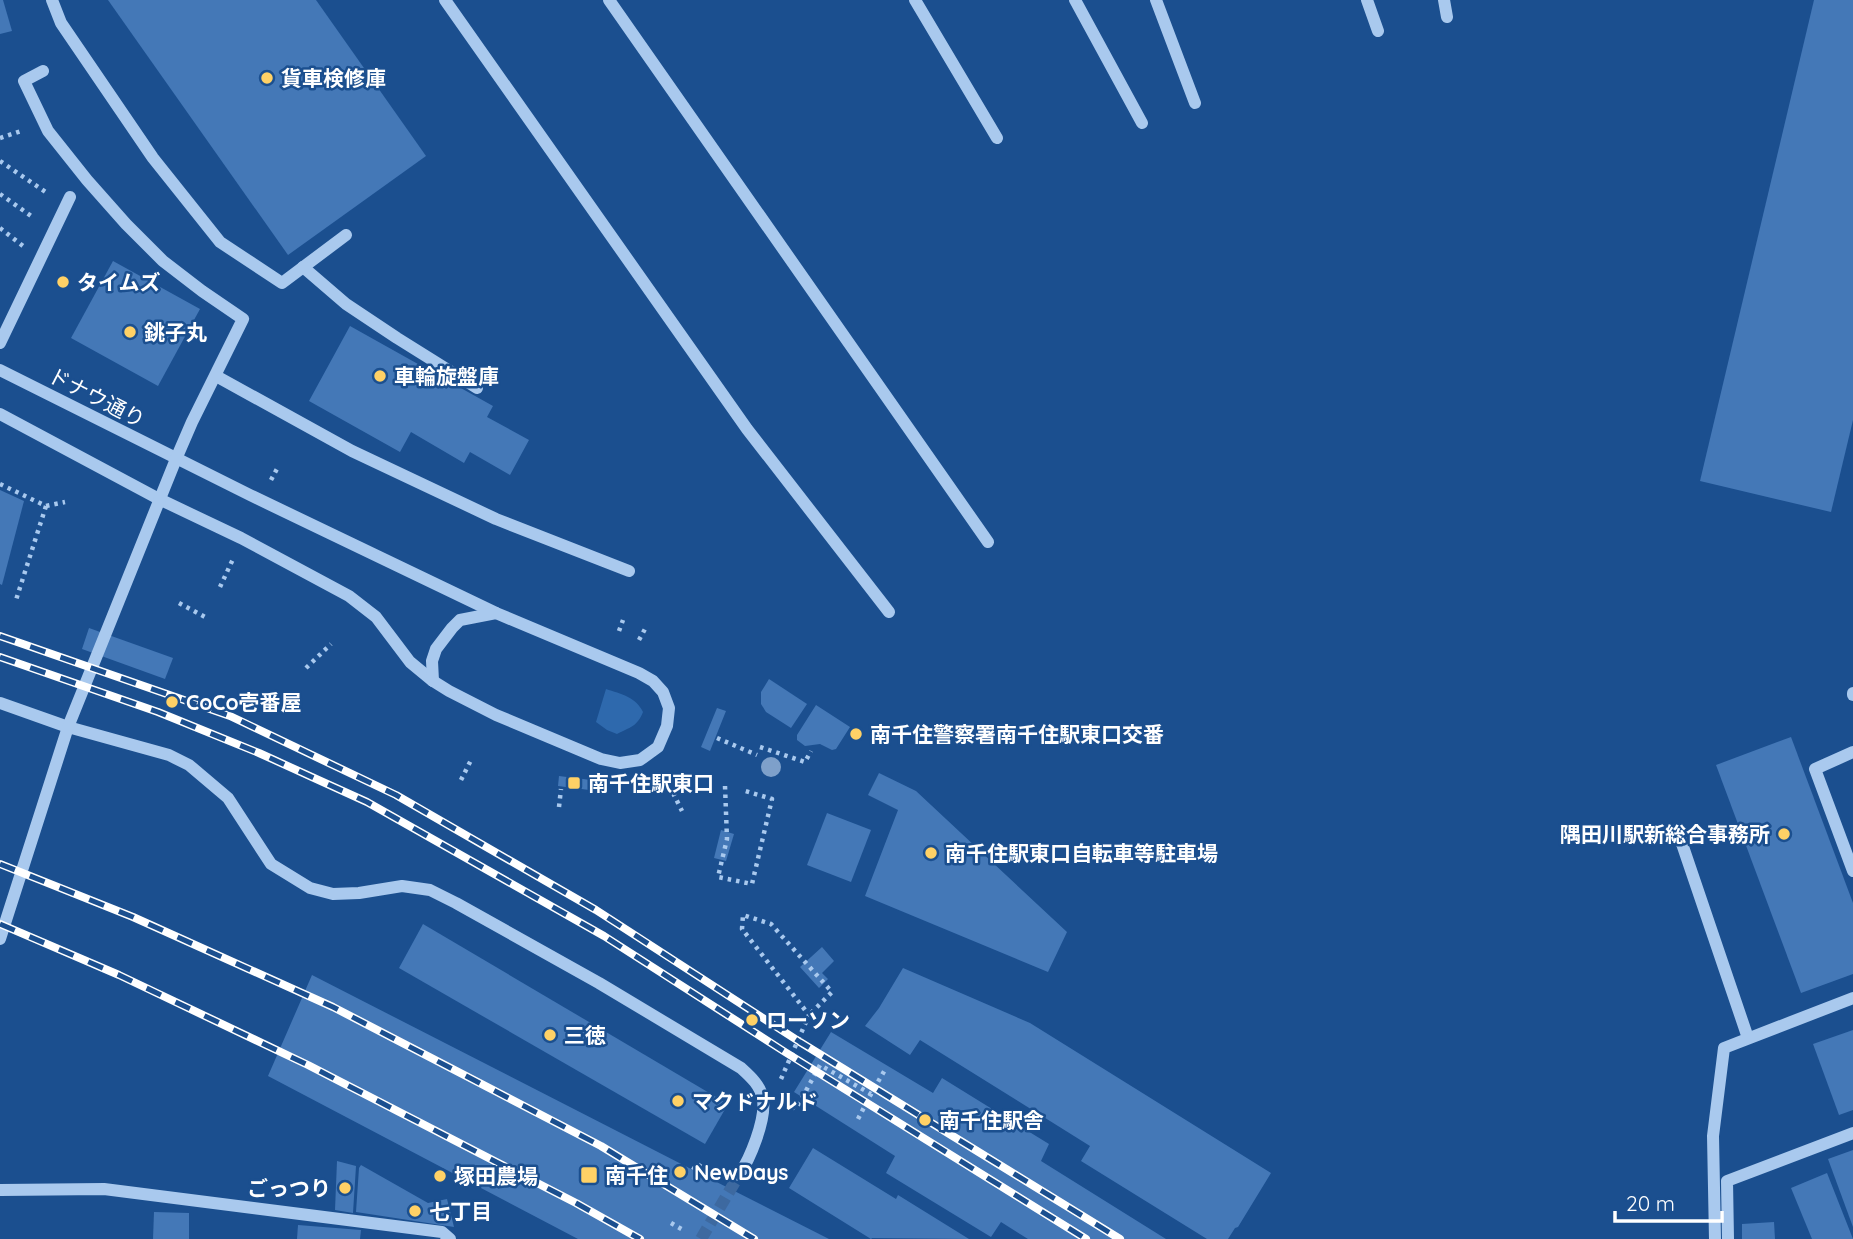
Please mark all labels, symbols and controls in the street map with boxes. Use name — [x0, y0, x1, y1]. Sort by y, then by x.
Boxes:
place label: 貨車検修庫 — [281, 65, 386, 91]
marker: 貨車検修庫 — [259, 70, 275, 86]
place label: タイムズ — [77, 269, 161, 295]
marker: タイムズ — [55, 274, 71, 290]
place label: 銚子丸 — [144, 319, 207, 345]
marker: 銚子丸 — [122, 324, 138, 340]
street label: ドナウ通り — [44, 362, 150, 432]
place label: 車輪旋盤庫 — [394, 363, 499, 389]
marker: 車輪旋盤庫 — [372, 368, 388, 384]
place label: CoCo壱番屋 — [186, 689, 302, 715]
marker: CoCo壱番屋 — [164, 694, 180, 710]
place label: 南千住警察署南千住駅東口交番 — [870, 721, 1164, 747]
marker: 南千住警察署南千住駅東口交番 — [848, 726, 864, 742]
place label: 南千住駅東口 — [588, 770, 714, 796]
marker: 南千住駅東口 — [566, 775, 582, 791]
place label: 隅田川駅新総合事務所 — [1560, 821, 1770, 847]
marker: 隅田川駅新総合事務所 — [1776, 826, 1792, 842]
place label: 南千住駅東口自転車等駐車場 — [945, 840, 1218, 866]
marker: 南千住駅東口自転車等駐車場 — [923, 845, 939, 861]
place label: ローソン — [766, 1007, 850, 1033]
marker: ローソン — [744, 1012, 760, 1028]
place label: 三徳 — [564, 1022, 606, 1048]
marker: 三徳 — [542, 1027, 558, 1043]
place label: マクドナルド — [692, 1088, 818, 1114]
marker: マクドナルド — [670, 1093, 686, 1109]
place label: 南千住駅舎 — [939, 1107, 1044, 1133]
marker: 南千住駅舎 — [917, 1112, 933, 1128]
place label: NewDays — [694, 1159, 788, 1185]
place label: 南千住 — [605, 1162, 668, 1188]
place label: 塚田農場 — [454, 1163, 538, 1189]
marker: NewDays — [672, 1164, 688, 1180]
marker: 南千住 — [579, 1165, 599, 1185]
marker: 塚田農場 — [432, 1168, 448, 1184]
place label: ごっつり — [247, 1175, 331, 1201]
marker: ごっつり — [337, 1180, 353, 1196]
scale bar — [1615, 1180, 1722, 1224]
text: 20 m — [1626, 1190, 1675, 1216]
place label: 七丁目 — [429, 1198, 492, 1224]
marker: 七丁目 — [407, 1203, 423, 1219]

